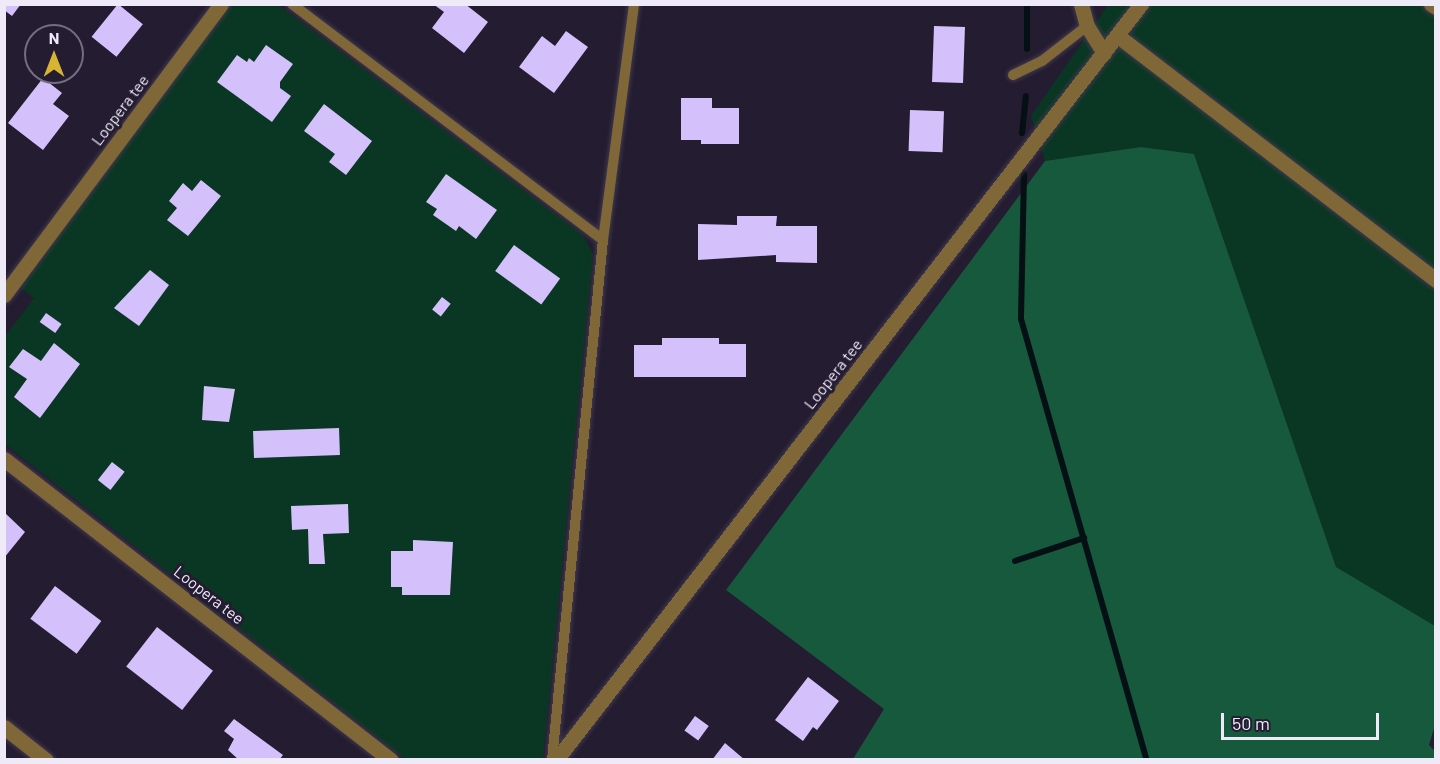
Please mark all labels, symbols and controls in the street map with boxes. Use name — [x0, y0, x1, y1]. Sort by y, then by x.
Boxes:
north arrow — [24, 24, 84, 84]
text: N — [49, 28, 59, 47]
street label: Loopera tee — [87, 71, 153, 149]
street label: Loopera tee — [800, 335, 866, 413]
street label: Loopera tee — [170, 562, 248, 628]
scale bar — [1224, 701, 1382, 739]
text: 50 m — [1232, 712, 1270, 734]

